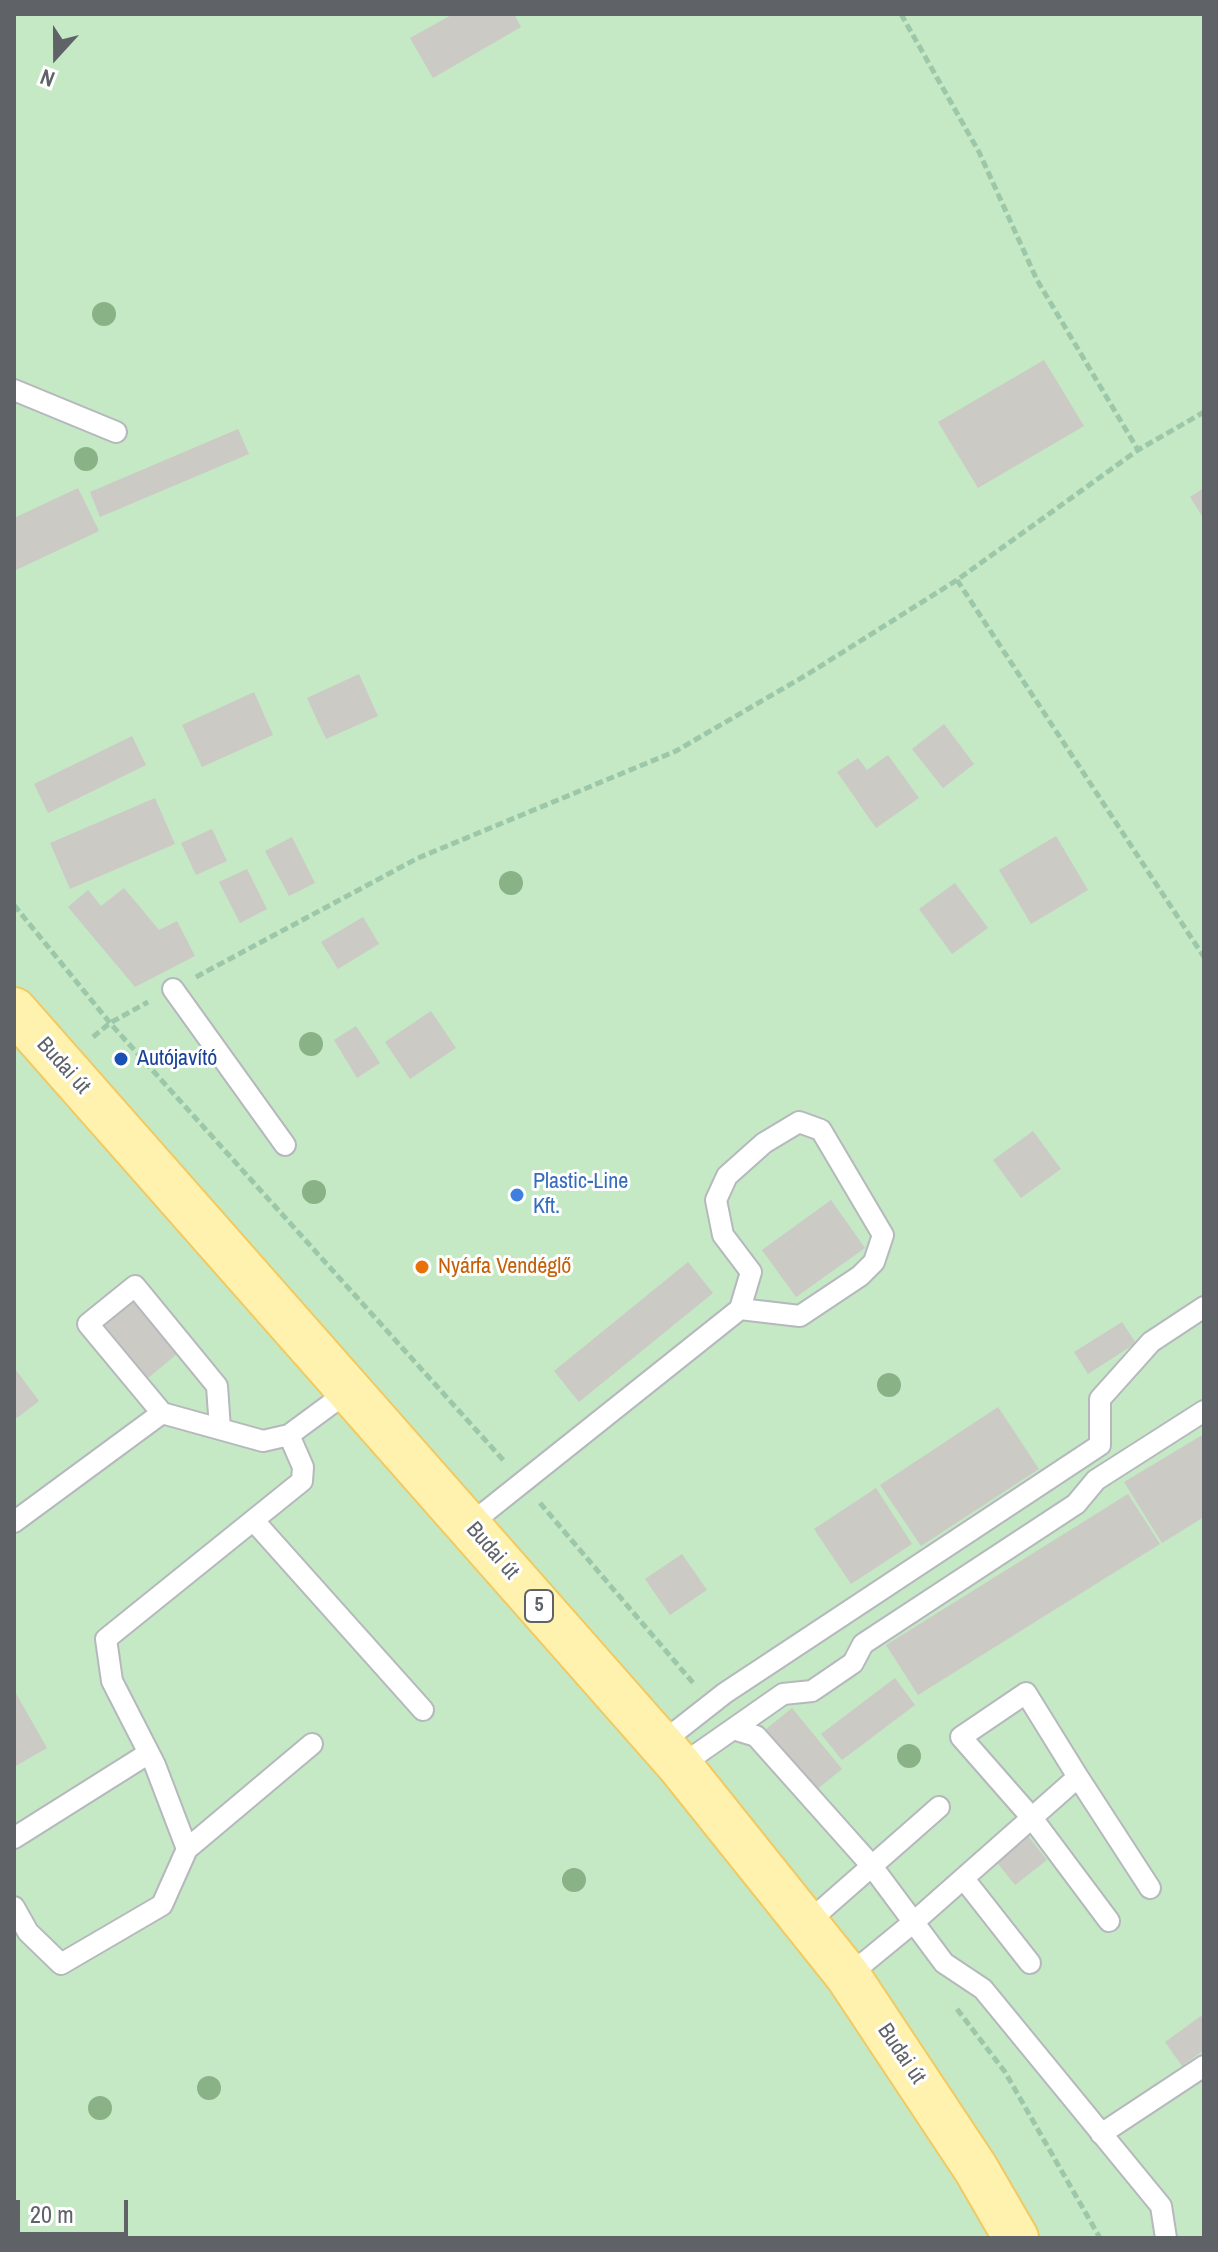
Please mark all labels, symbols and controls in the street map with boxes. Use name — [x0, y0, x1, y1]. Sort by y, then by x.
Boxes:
north arrow — [16, 16, 96, 96]
text: N — [36, 62, 59, 95]
street label: Budai út — [31, 1032, 95, 1100]
place label: Autójavító — [137, 1046, 217, 1072]
marker: Autójavító — [112, 1050, 130, 1068]
place label: Plastic-Line Kft. — [533, 1169, 628, 1220]
marker: Plastic-Line Kft. — [508, 1186, 526, 1204]
place label: Nyárfa Vendéglő — [438, 1254, 571, 1280]
marker: Nyárfa Vendéglő — [413, 1258, 431, 1276]
street label: Budai út — [460, 1517, 524, 1585]
road number: 5 — [525, 1590, 553, 1622]
street label: Budai út — [871, 2019, 931, 2089]
scale bar — [20, 2184, 132, 2234]
text: 20 m — [30, 2198, 74, 2230]

